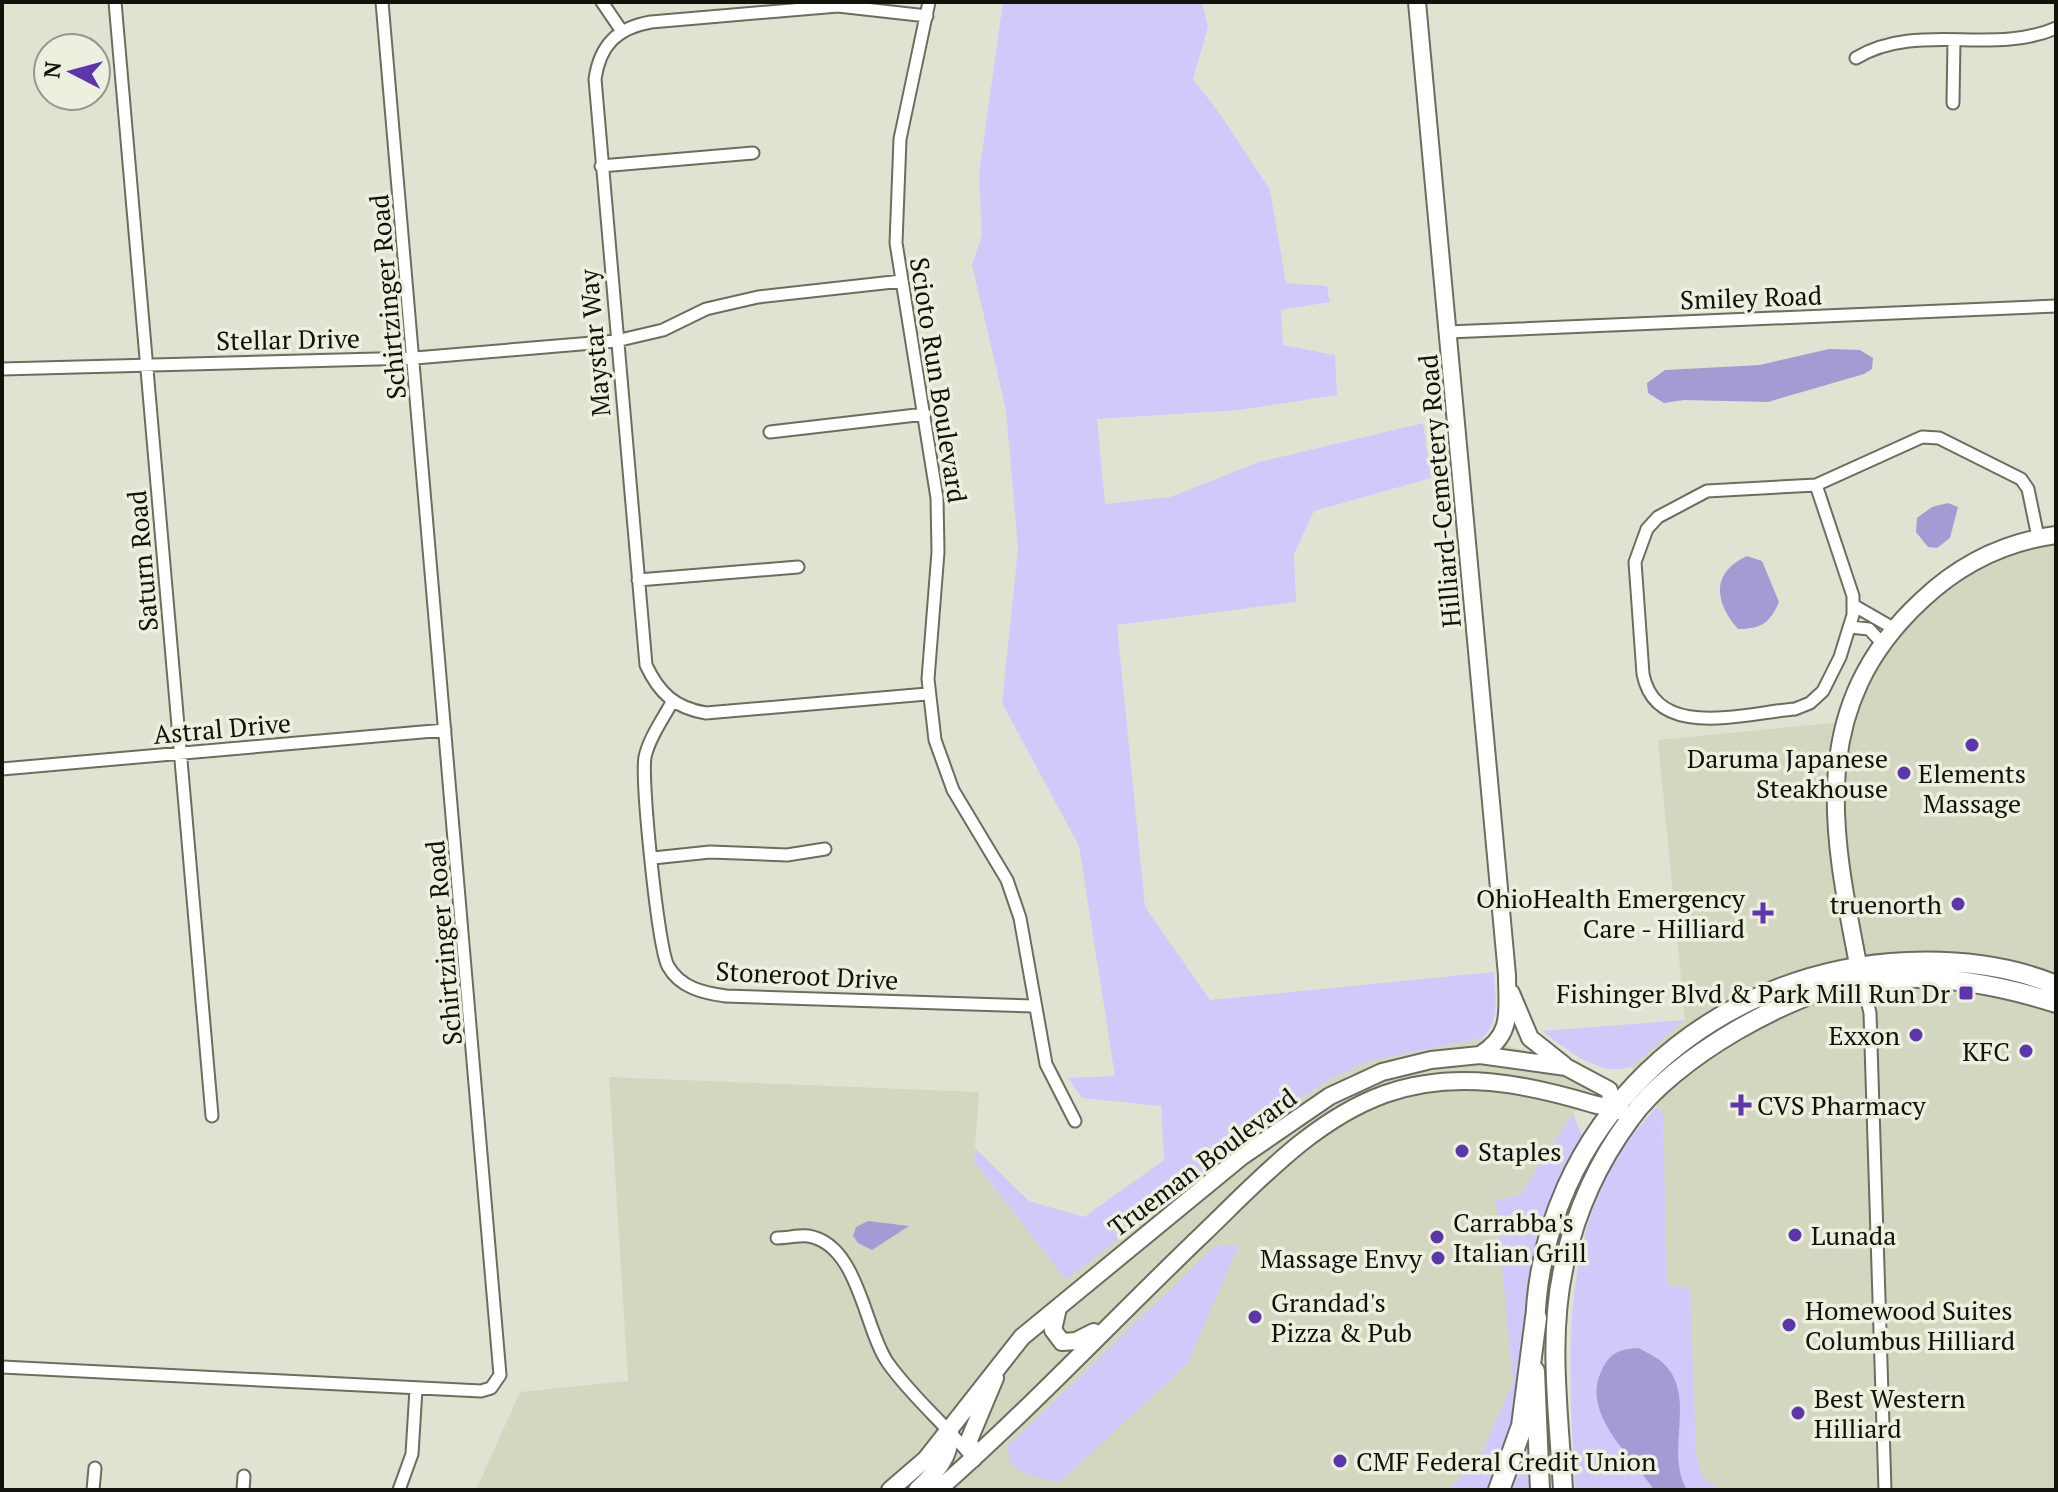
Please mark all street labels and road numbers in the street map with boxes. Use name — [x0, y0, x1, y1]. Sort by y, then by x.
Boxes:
street label: Schirtzinger Road — [361, 193, 413, 401]
street label: Scioto Run Boulevard — [903, 255, 975, 505]
street label: Maystar Way — [571, 267, 617, 418]
street label: Smiley Road — [1679, 278, 1823, 316]
street label: Stellar Drive — [216, 321, 360, 357]
street label: Hilliard-Cemetery Road — [1410, 353, 1468, 629]
street label: Saturn Road — [119, 489, 165, 633]
street label: Astral Drive — [152, 705, 292, 751]
street label: Schirtzinger Road — [417, 839, 469, 1047]
street label: Stoneroot Drive — [715, 953, 899, 997]
street label: Trueman Boulevard — [1101, 1080, 1303, 1244]

